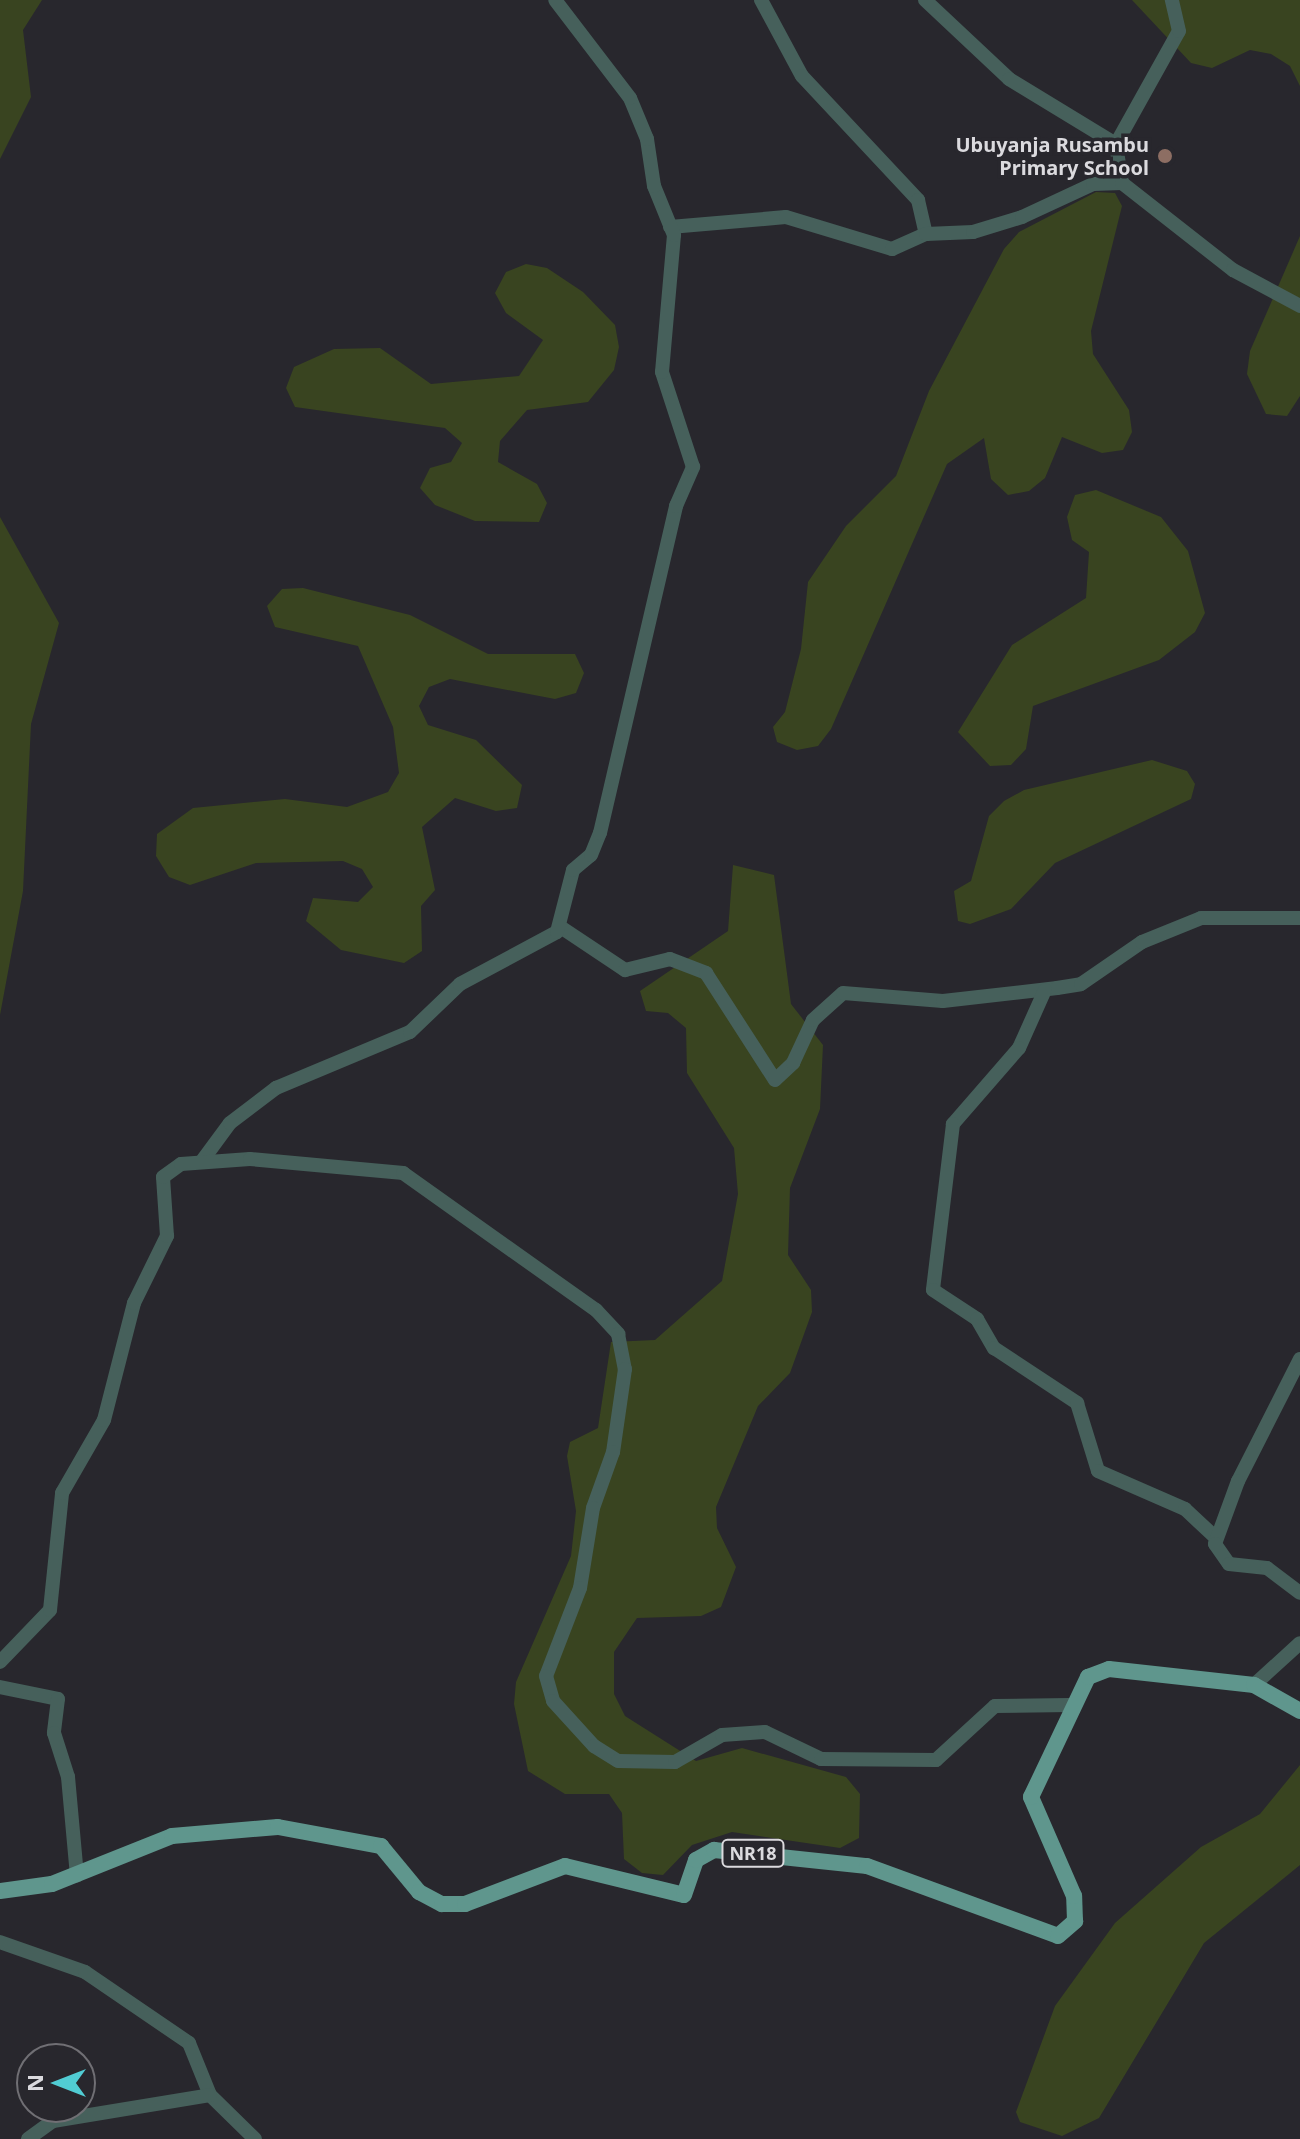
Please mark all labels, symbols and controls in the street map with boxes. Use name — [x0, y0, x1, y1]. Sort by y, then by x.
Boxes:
place label: Ubuyanja Rusambu Primary School — [955, 132, 1149, 179]
marker: Ubuyanja Rusambu Primary School — [1156, 147, 1174, 165]
road number: NR18 — [721, 1839, 785, 1867]
north arrow — [16, 2043, 96, 2123]
text: N — [19, 2074, 49, 2092]

